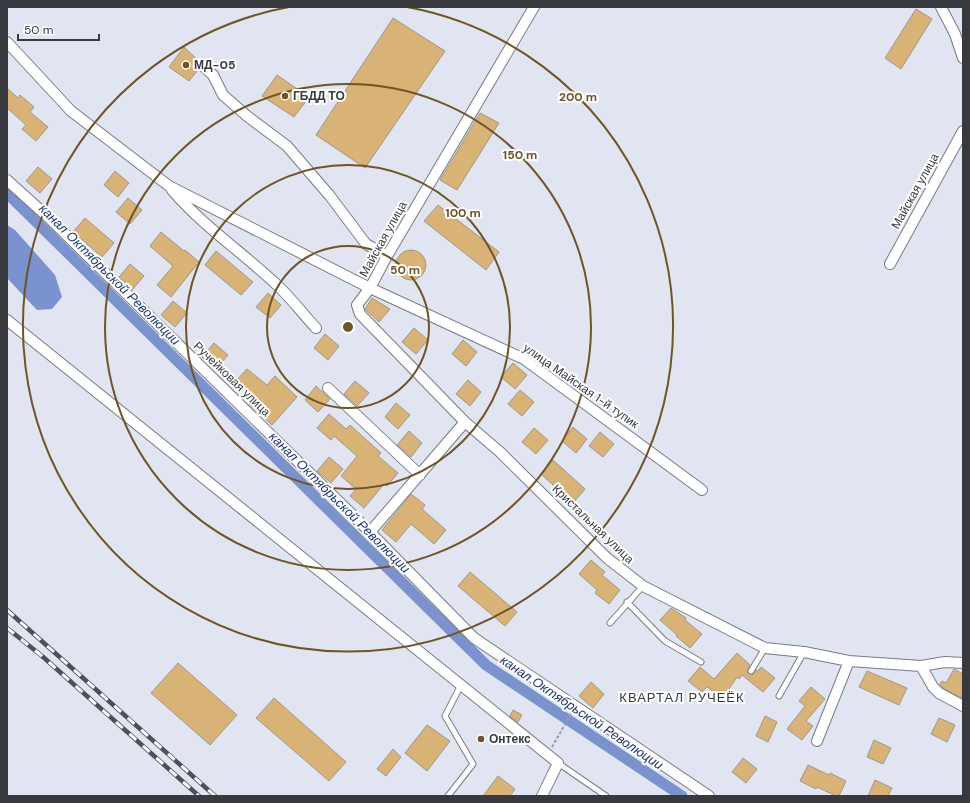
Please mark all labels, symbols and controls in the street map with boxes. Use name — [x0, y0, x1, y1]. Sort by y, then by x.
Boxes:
scale bar — [18, 16, 99, 42]
text: 50 m — [24, 22, 53, 38]
place label: МД-05 — [194, 57, 235, 73]
marker: МД-05 — [181, 60, 191, 70]
place label: ГБДД ТО — [293, 88, 345, 104]
text: 200 m — [559, 89, 597, 105]
marker: ГБДД ТО — [280, 91, 290, 101]
text: 150 m — [503, 147, 537, 163]
street label: Майская улица — [888, 150, 943, 232]
street label: Майская улица — [356, 198, 411, 280]
water label: канал Октябрьской Революции — [35, 200, 184, 349]
text: 100 m — [445, 205, 481, 221]
text: 50 m — [390, 262, 420, 278]
centre of rings — [341, 320, 355, 334]
street label: Ручейковая улица — [190, 338, 274, 420]
street label: улица Майская 1-й тупик — [520, 340, 643, 432]
water label: канал Октябрьской Революции — [265, 428, 414, 577]
street label: Кристальная улица — [549, 481, 638, 567]
water label: канал Октябрьской Революции — [497, 651, 666, 773]
district label: КВАРТАЛ РУЧЕЁК — [619, 689, 745, 706]
place label: Онтекс — [489, 731, 531, 747]
marker: Онтекс — [476, 734, 486, 744]

